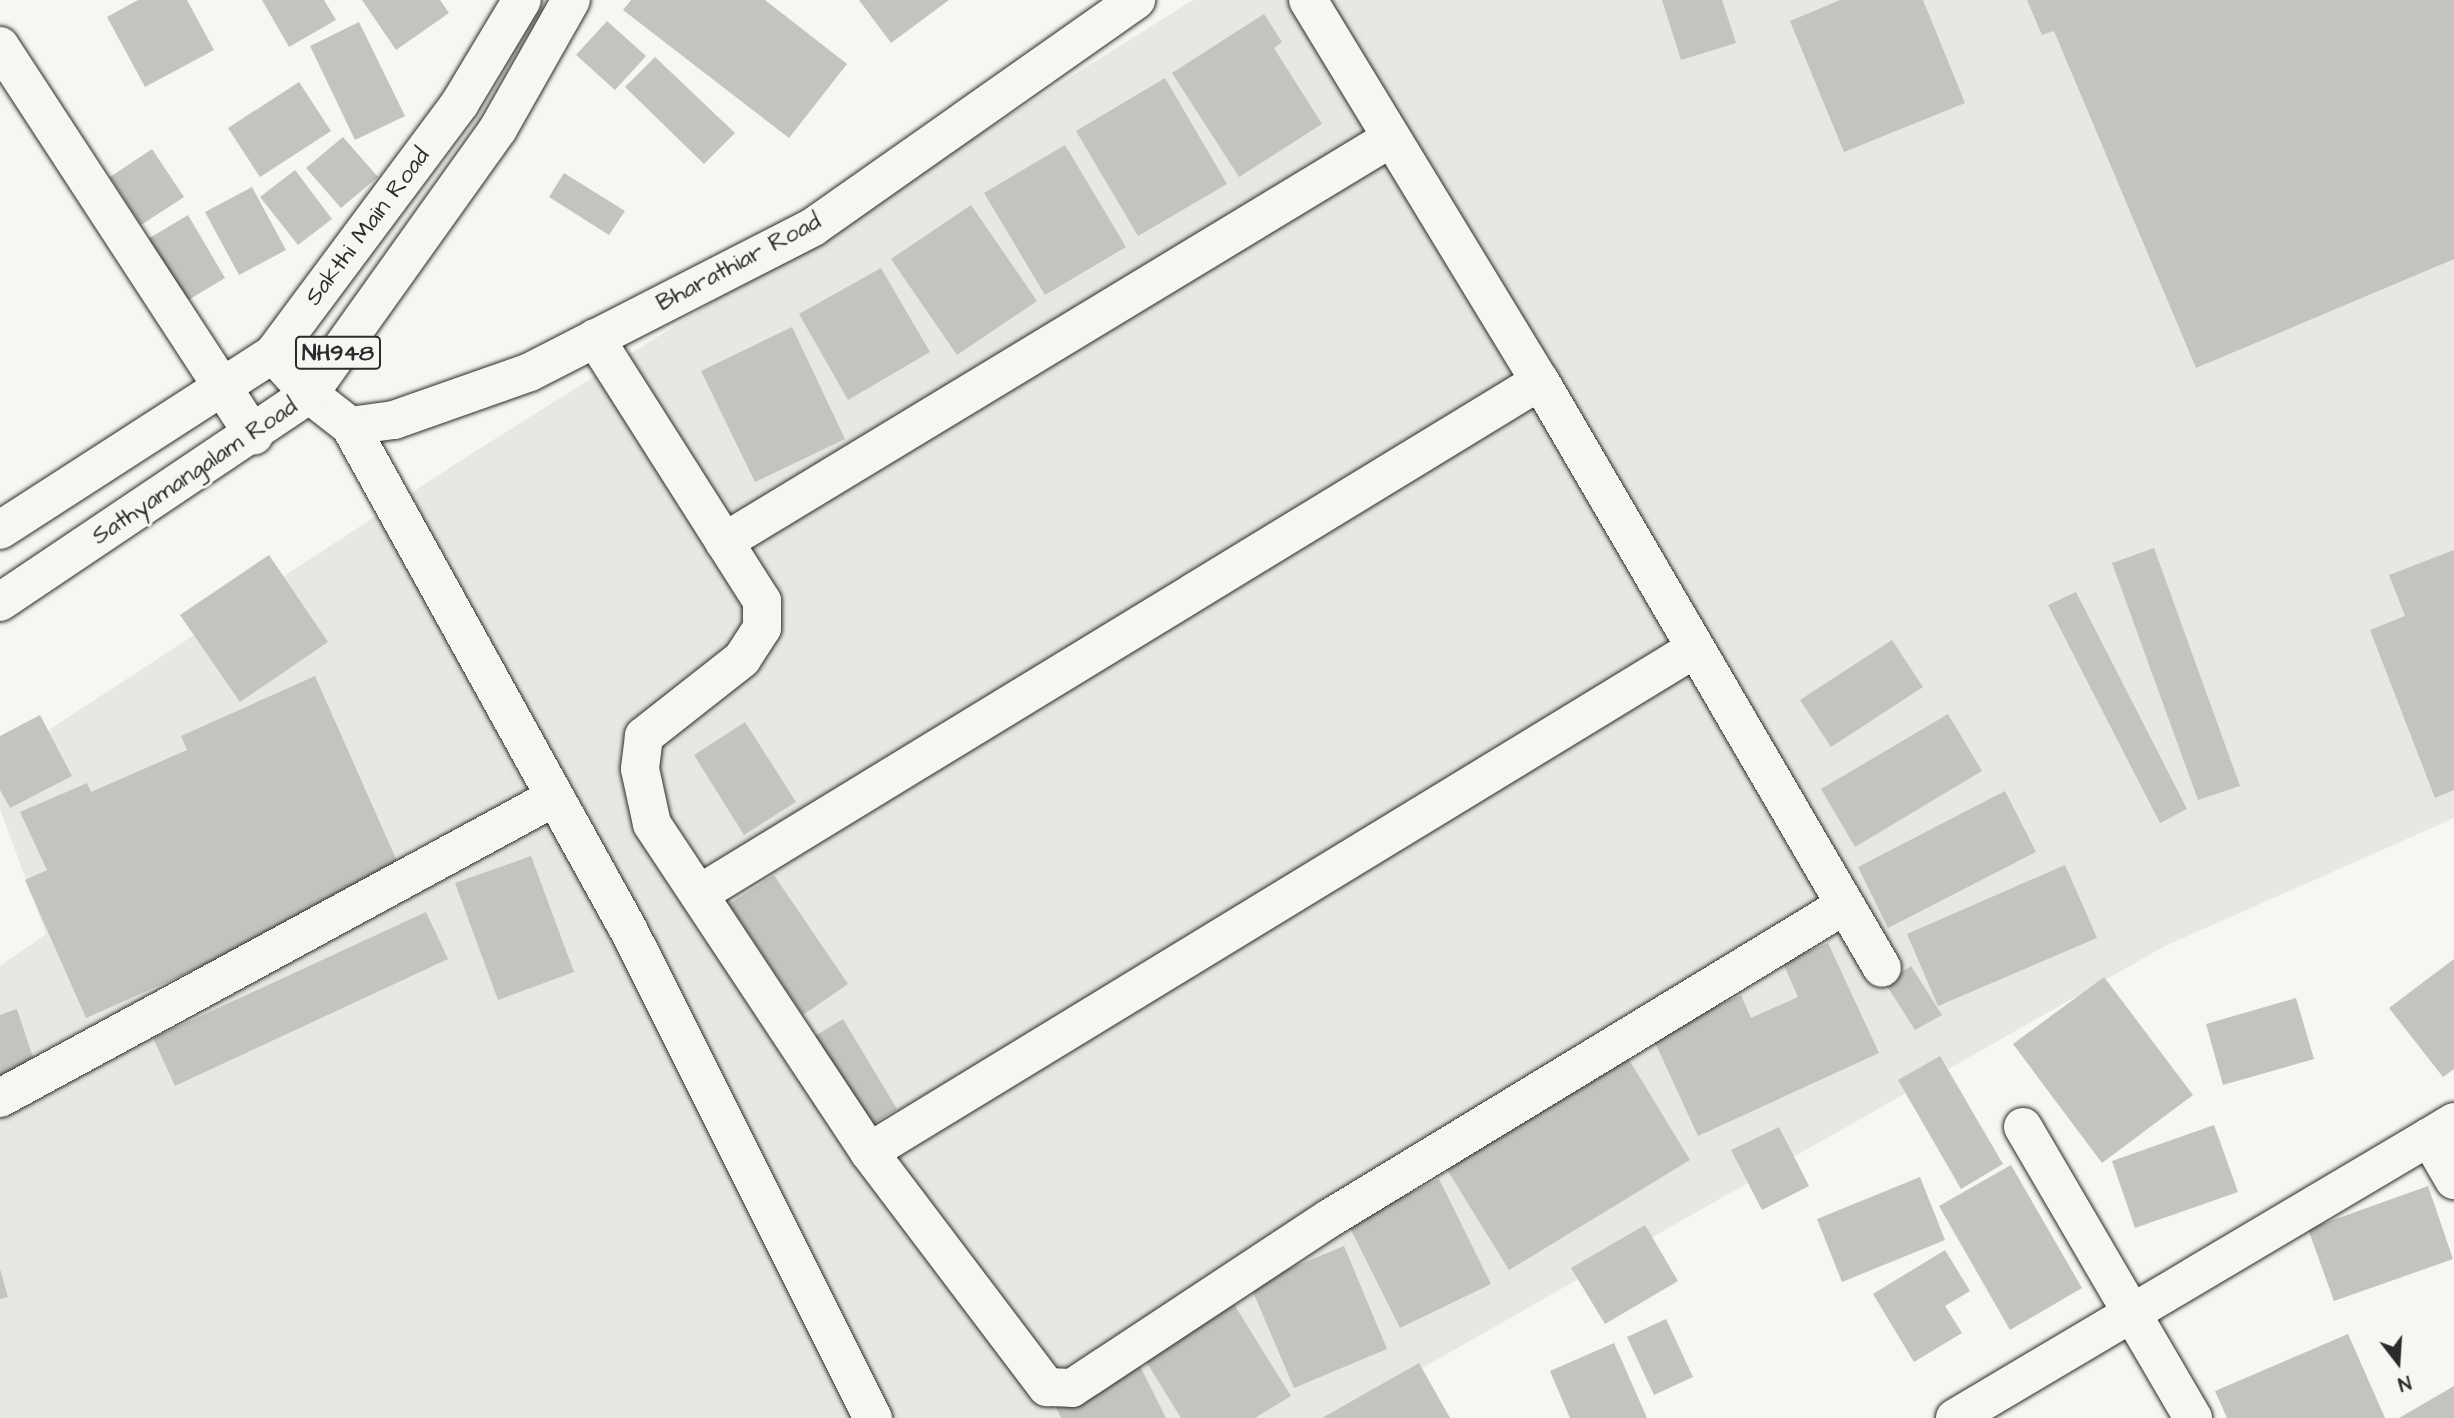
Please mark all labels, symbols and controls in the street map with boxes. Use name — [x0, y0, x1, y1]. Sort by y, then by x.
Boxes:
street label: Sakthi Main Road — [299, 143, 437, 311]
street label: Bharathiar Road — [652, 208, 826, 318]
road number: NH948 — [294, 334, 382, 372]
street label: Sathyamangalam Road — [87, 393, 303, 551]
north arrow — [2363, 1327, 2433, 1397]
text: N — [2395, 1368, 2414, 1397]

